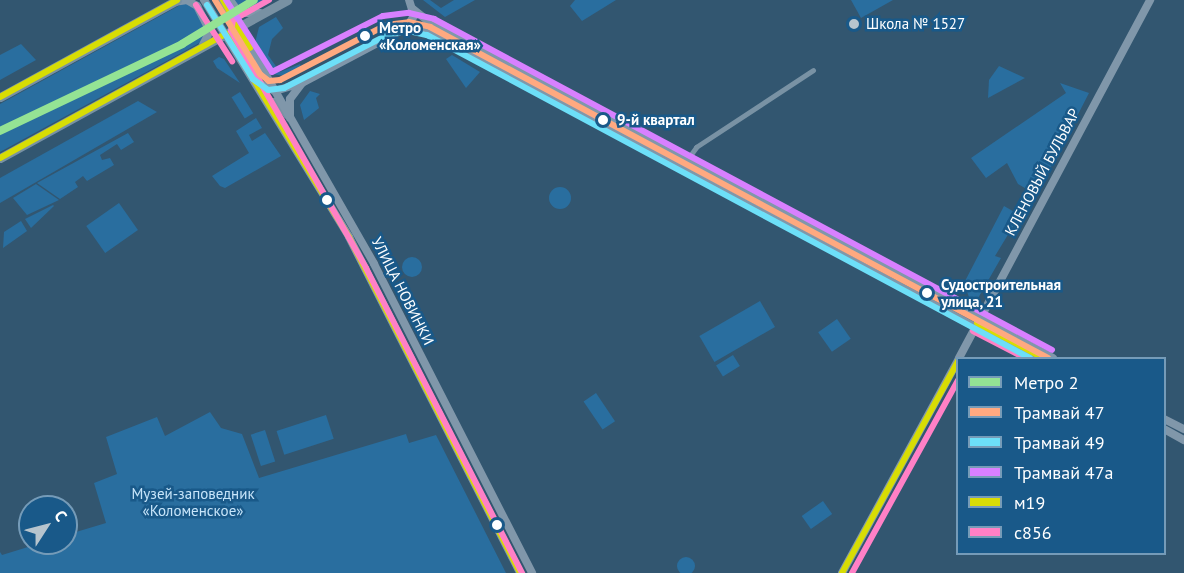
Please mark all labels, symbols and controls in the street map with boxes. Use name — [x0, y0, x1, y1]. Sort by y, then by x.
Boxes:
place label: Школа № 1527 — [866, 15, 965, 33]
marker: Школа № 1527 — [847, 17, 861, 31]
place label: Метро «Коломенская» — [379, 18, 481, 53]
marker: Метро «Коломенская» — [356, 27, 374, 45]
street label: КЛЕНОВЫЙ БУЛЬВАР — [1001, 105, 1083, 239]
marker: 9-й квартал — [594, 111, 612, 129]
place label: 9-й квартал — [617, 111, 695, 129]
unlabelled marker — [321, 194, 333, 206]
street label: УЛИЦА НОВИНКИ — [368, 234, 438, 348]
place label: Судостроительная улица, 21 — [941, 275, 1061, 310]
marker: Судостроительная улица, 21 — [918, 284, 936, 302]
legend — [956, 357, 1166, 555]
text: Метро 2 — [1014, 371, 1079, 394]
text: Трамвай 47 — [1014, 401, 1104, 424]
text: Трамвай 49 — [1014, 431, 1104, 454]
text: Трамвай 47а — [1014, 461, 1113, 484]
park label: Музей-заповедник «Коломенское» — [131, 484, 255, 519]
text: м19 — [1014, 491, 1045, 514]
north arrow — [18, 495, 78, 555]
text: С — [50, 506, 72, 525]
unlabelled marker — [491, 519, 503, 531]
text: с856 — [1014, 521, 1052, 544]

